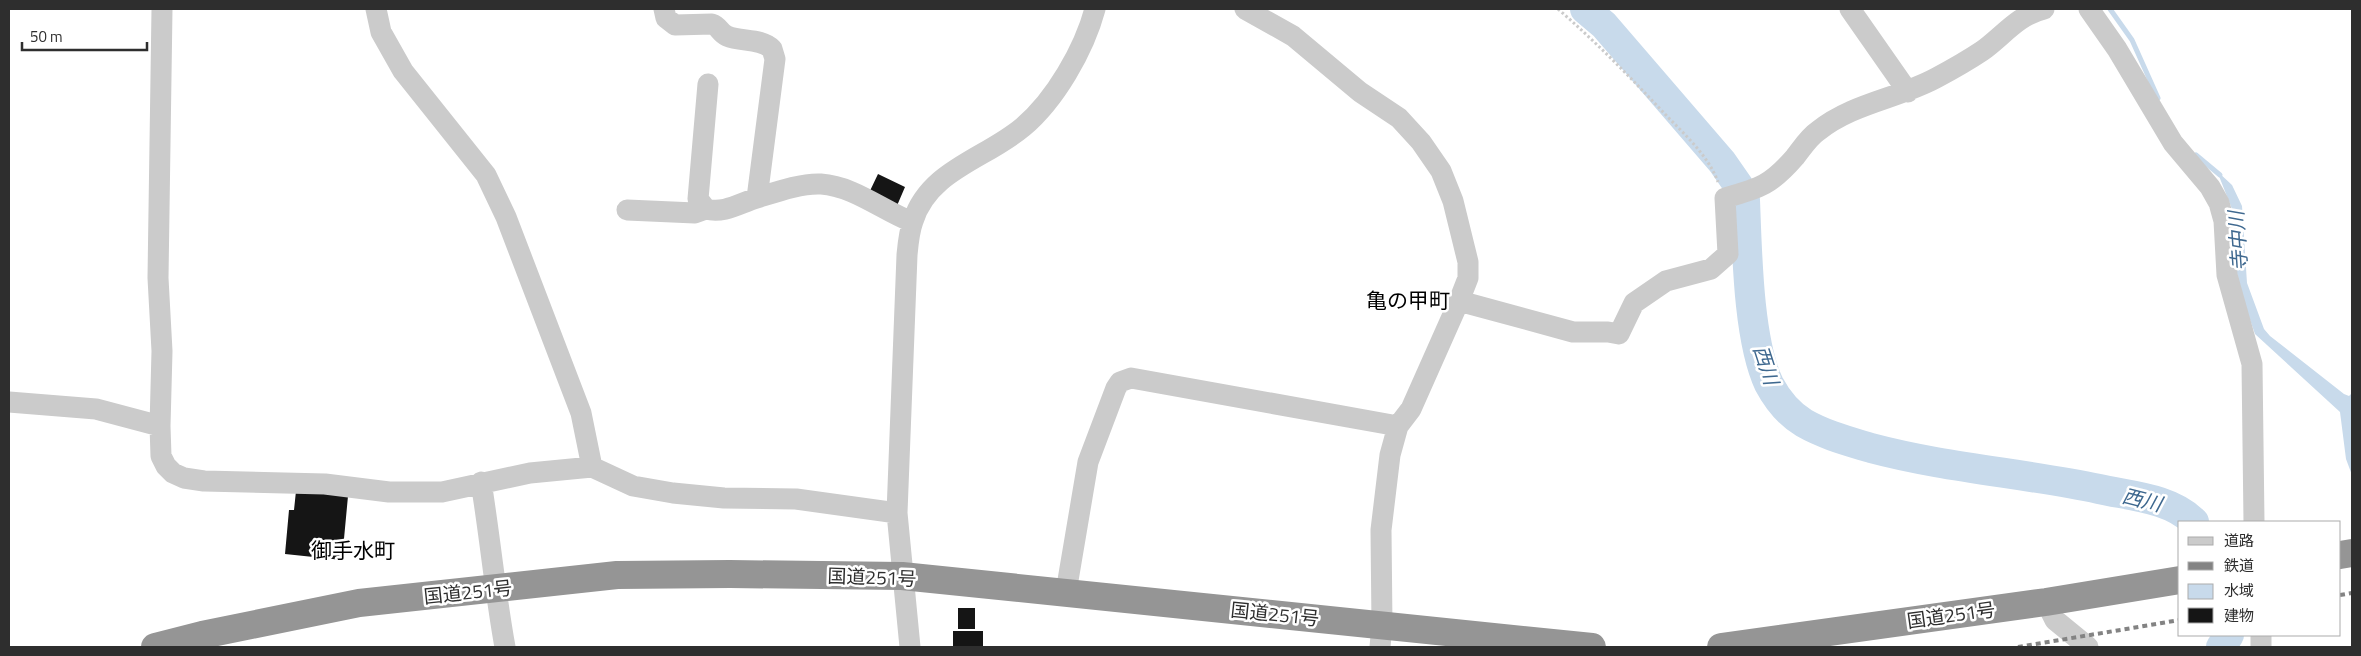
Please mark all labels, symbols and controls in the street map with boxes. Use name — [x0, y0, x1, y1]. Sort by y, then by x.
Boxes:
scale bar — [22, 20, 148, 52]
text: 50 m — [30, 25, 63, 48]
water label: 寺中川 — [2220, 208, 2255, 272]
district label: 亀の甲町 — [1366, 284, 1450, 316]
water label: 西川 — [1746, 341, 1788, 391]
water label: 西川 — [2119, 480, 2167, 520]
legend — [2178, 521, 2341, 636]
text: 道路 — [2224, 529, 2254, 552]
district label: 御手水町 — [311, 534, 395, 566]
text: 鉄道 — [2224, 554, 2254, 577]
street label: 国道251号 — [827, 560, 917, 593]
street label: 国道251号 — [422, 572, 514, 611]
text: 水域 — [2224, 579, 2254, 602]
street label: 国道251号 — [1229, 594, 1321, 633]
street label: 国道251号 — [1905, 594, 1997, 635]
text: 建物 — [2224, 604, 2254, 627]

